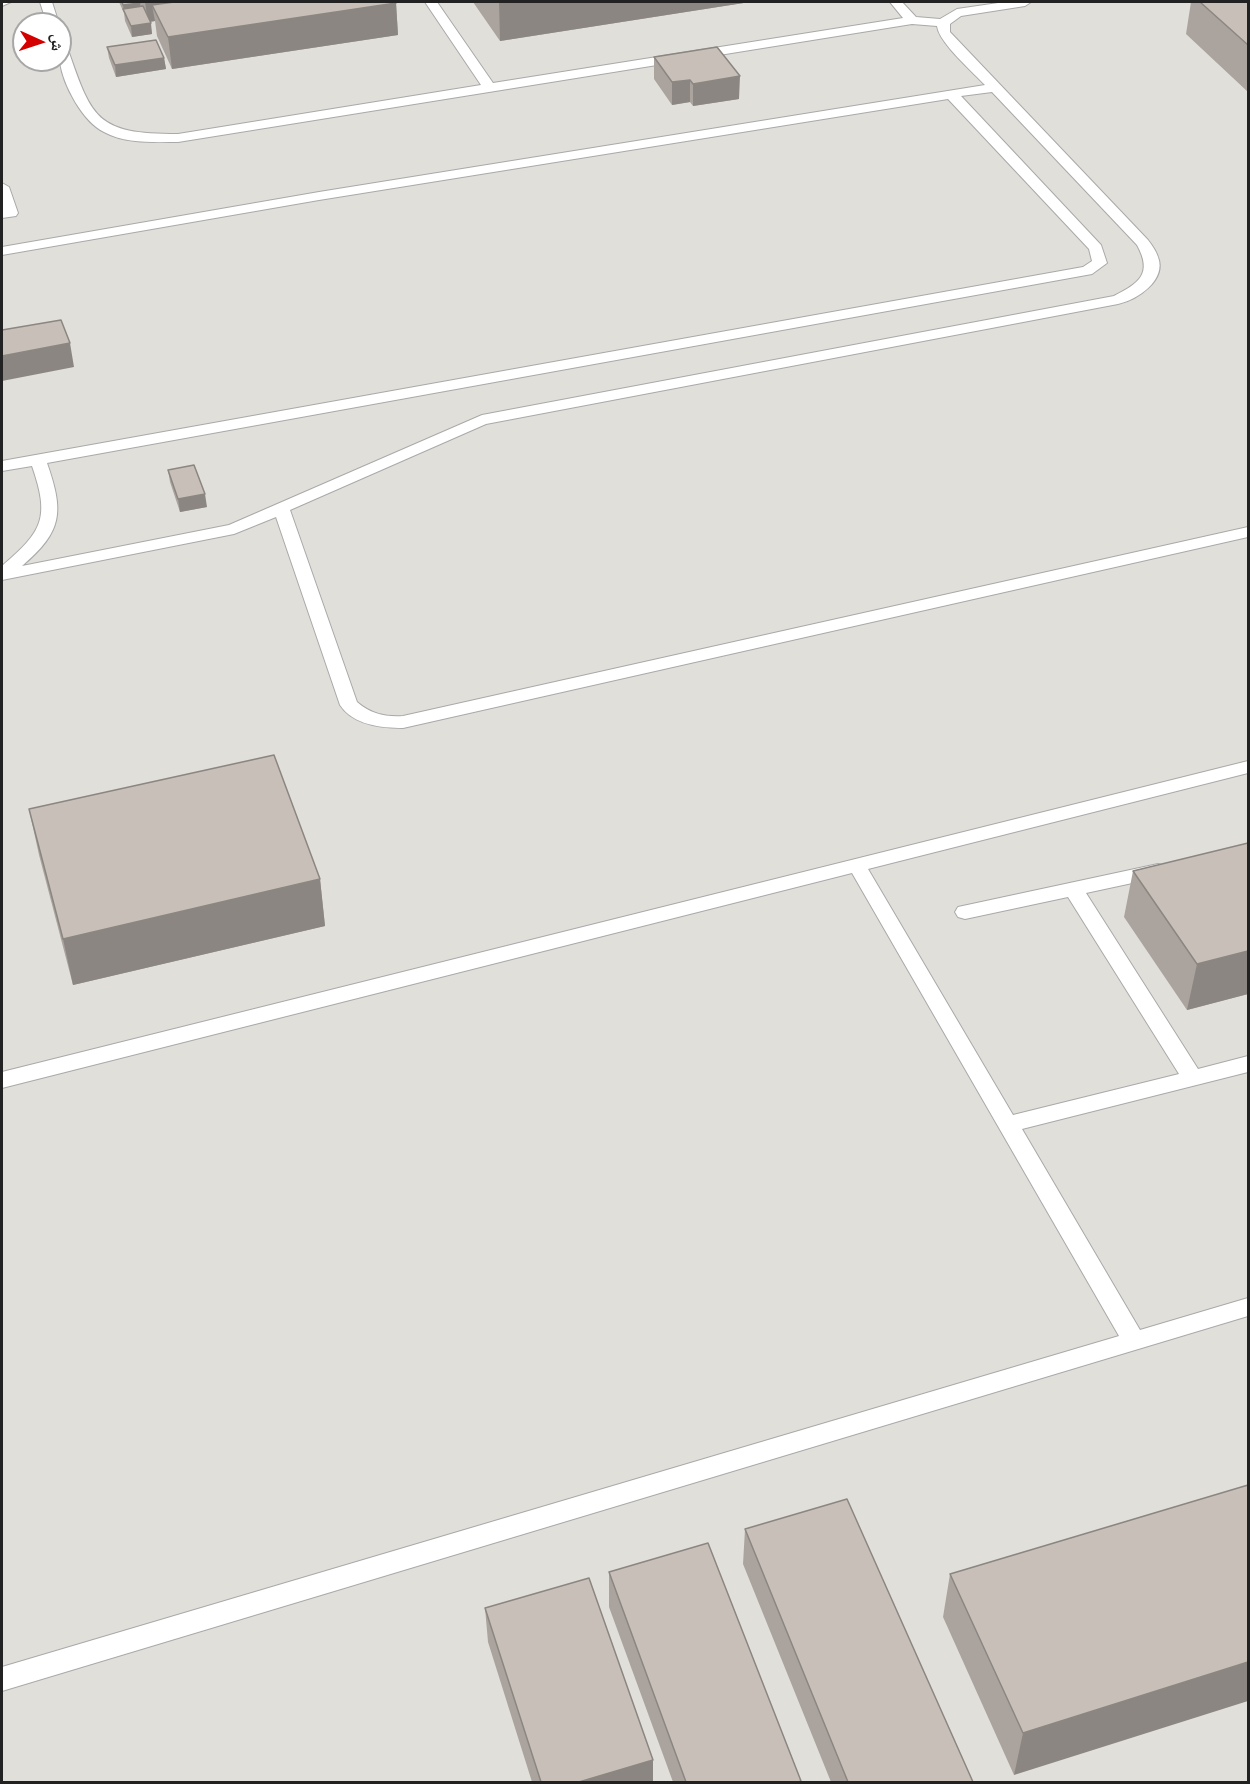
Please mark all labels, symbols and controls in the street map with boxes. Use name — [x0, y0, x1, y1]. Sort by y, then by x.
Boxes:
north arrow — [12, 12, 72, 72]
text: ش — [49, 34, 67, 52]

